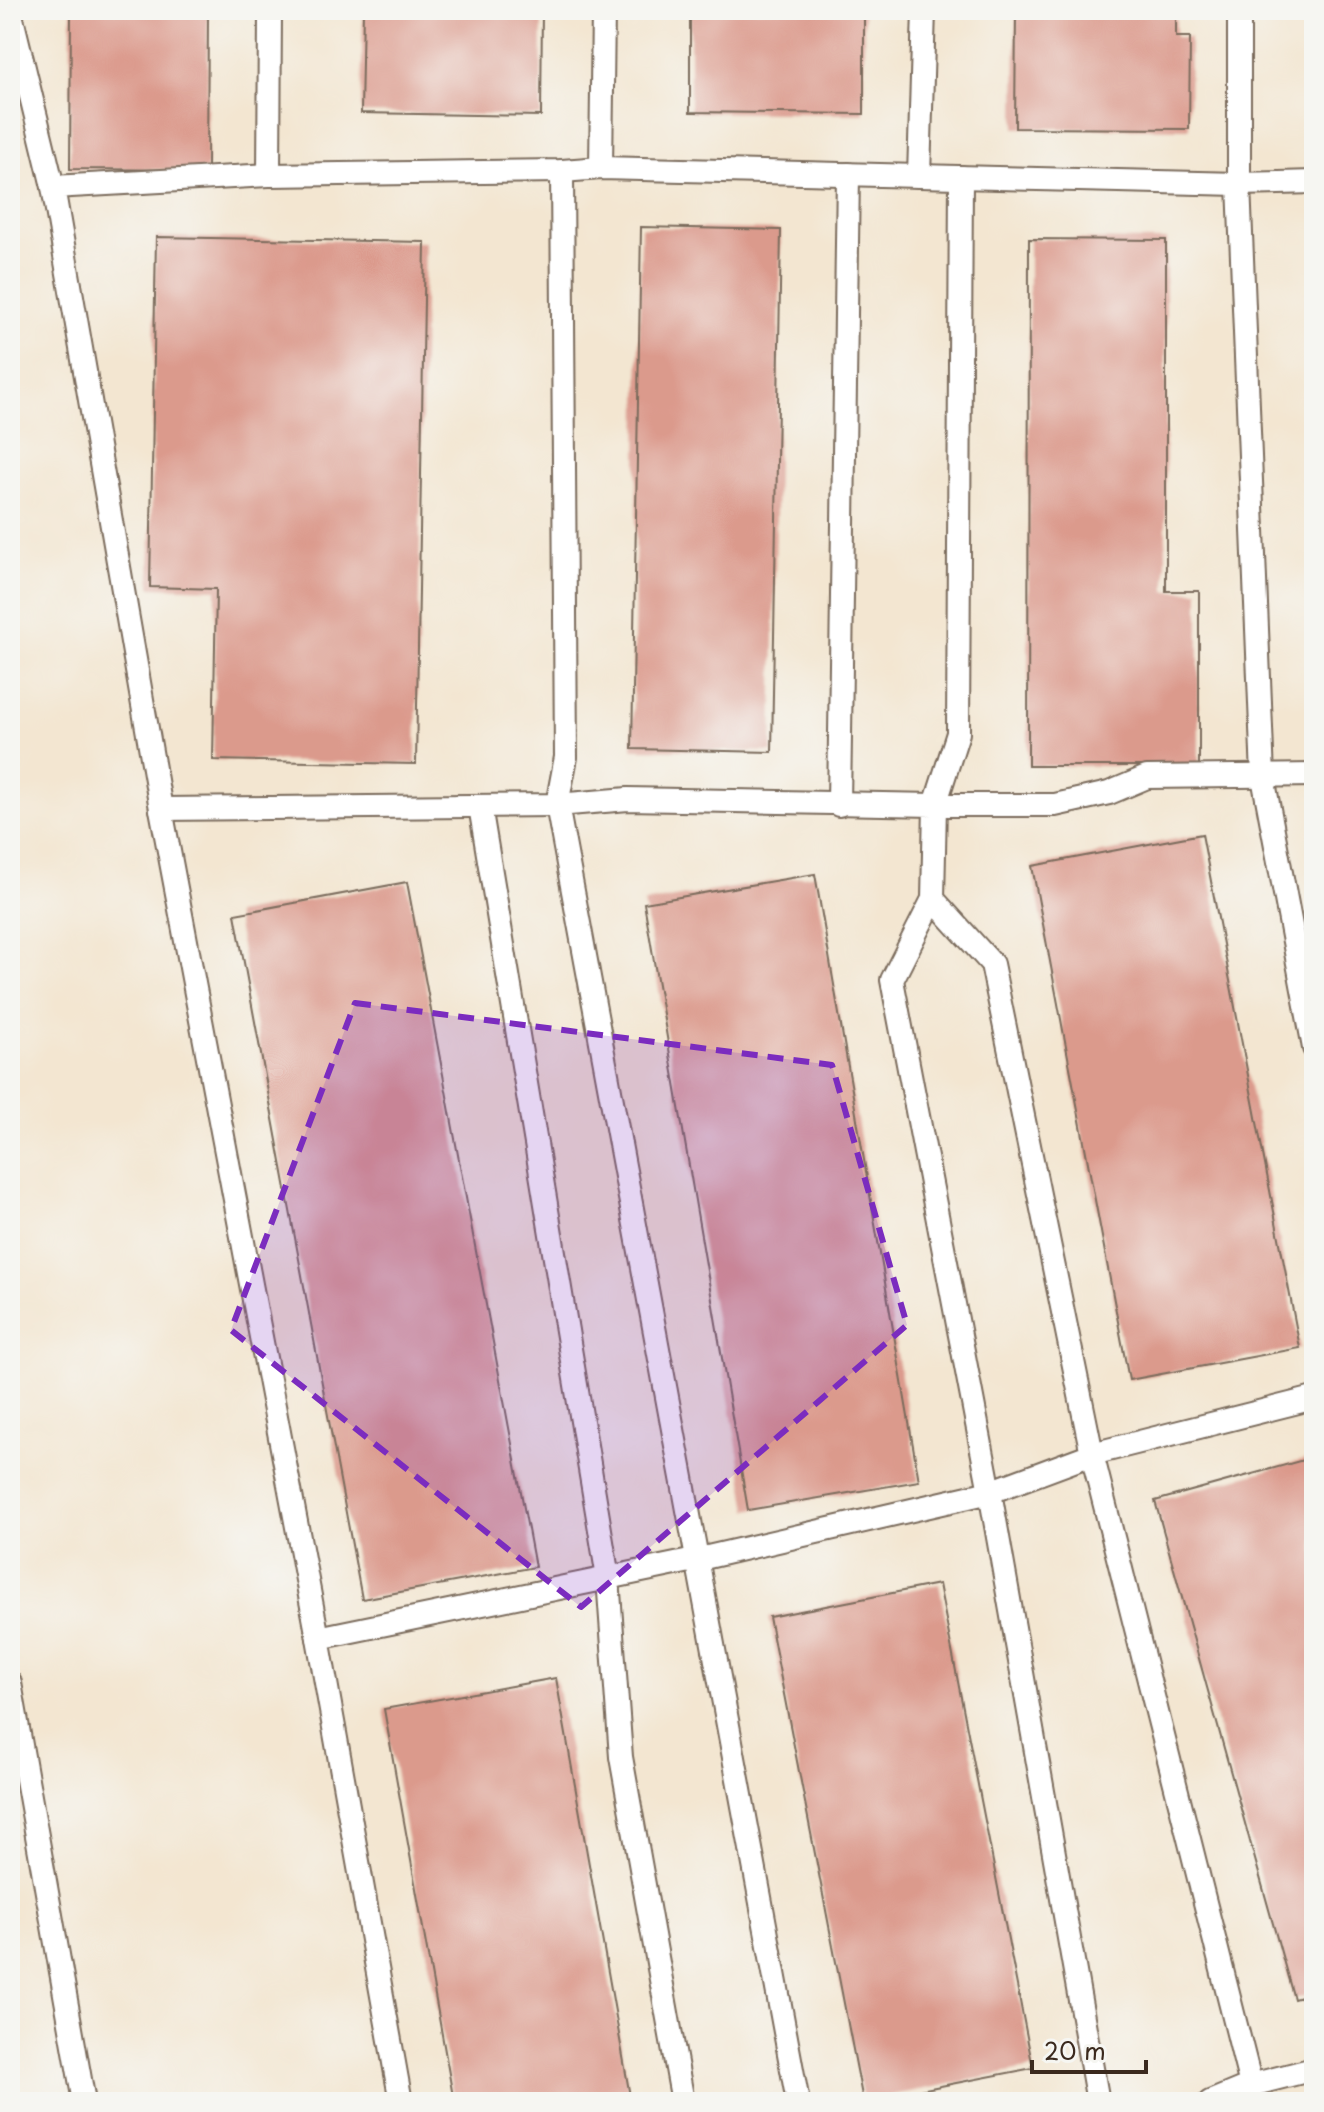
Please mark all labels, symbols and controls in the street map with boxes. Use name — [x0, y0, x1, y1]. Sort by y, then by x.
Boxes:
scale bar — [1032, 2024, 1146, 2074]
text: 20 m — [1044, 2032, 1106, 2068]

